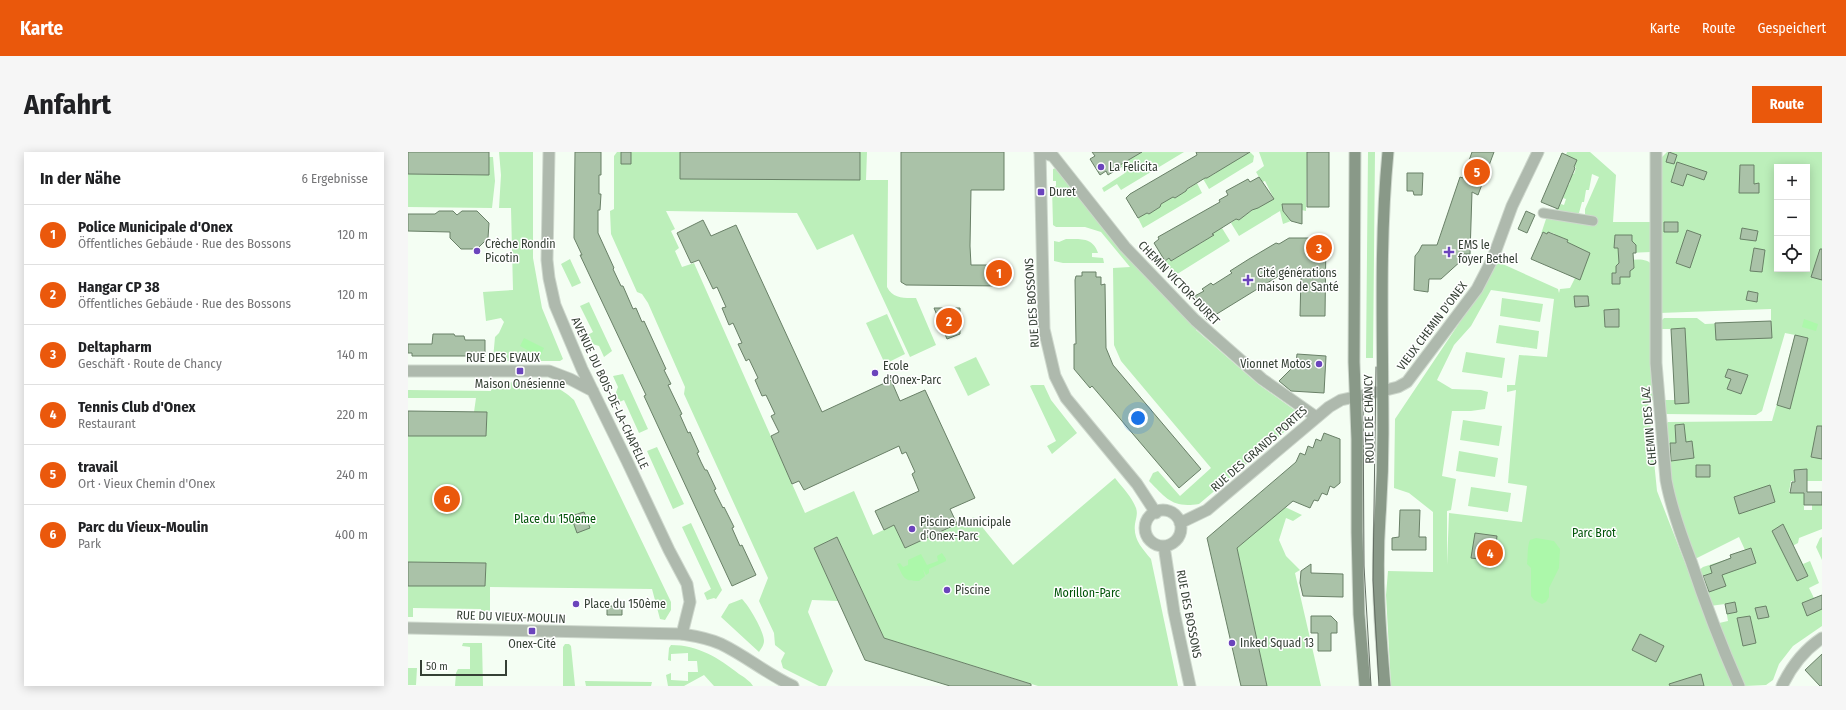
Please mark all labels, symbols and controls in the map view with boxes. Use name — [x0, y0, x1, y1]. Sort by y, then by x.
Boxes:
text: Karte — [20, 17, 63, 40]
text: Karte — [1650, 20, 1680, 37]
text: Route — [1702, 20, 1735, 37]
text: Gespeichert — [1757, 20, 1826, 37]
button: Route — [1752, 86, 1822, 123]
text: Anfahrt — [24, 88, 111, 121]
pin: 5 — [1464, 157, 1490, 187]
place label: La Felicita — [1109, 160, 1158, 174]
marker: La Felicita — [1096, 162, 1106, 172]
map controls — [1774, 164, 1810, 272]
button: + — [1774, 164, 1810, 200]
text: In der Nähe — [40, 168, 121, 189]
text: 6 Ergebnisse — [301, 171, 368, 186]
place label: Duret — [1049, 185, 1076, 199]
marker: Duret — [1036, 187, 1046, 197]
button: − — [1774, 200, 1810, 236]
text: Police Municipale d'Onex — [78, 218, 233, 236]
text: 1 — [50, 227, 56, 242]
text: 120 m — [337, 227, 368, 242]
pin: 3 — [1306, 233, 1332, 263]
text: Öffentliches Gebäude · Rue des Bossons — [78, 236, 291, 251]
button: locate — [1774, 236, 1810, 272]
place label: Crèche Rondin Picotin — [485, 237, 556, 265]
street label: CHEMIN VICTOR-DURET — [1135, 238, 1223, 328]
place label: EMS le foyer Bethel — [1458, 238, 1518, 266]
marker: Crèche Rondin Picotin — [472, 246, 482, 256]
marker: EMS le foyer Bethel — [1443, 246, 1455, 258]
pin: 1 — [986, 258, 1012, 288]
street label: RUE DES BOSSONS — [1022, 258, 1042, 348]
place label: Cité générations maison de Santé — [1257, 266, 1339, 294]
marker: Cité générations maison de Santé — [1242, 274, 1254, 286]
text: Hangar CP 38 — [78, 278, 160, 296]
street label: VIEUX CHEMIN D'ONEX — [1394, 279, 1470, 373]
text: 2 — [50, 287, 56, 302]
text: 120 m — [337, 287, 368, 302]
text: Öffentliches Gebäude · Rue des Bossons — [78, 296, 291, 311]
pin: 2 — [936, 306, 962, 336]
street label: AVENUE DU BOIS-DE-LA-CHAPELLE — [569, 315, 652, 471]
text: Deltapharm — [78, 338, 152, 356]
text: 3 — [50, 347, 56, 362]
text: 140 m — [337, 347, 368, 362]
street label: RUE DES EVAUX — [466, 351, 540, 365]
text: Geschäft · Route de Chancy — [78, 356, 222, 371]
place label: Vionnet Motos — [1240, 357, 1311, 371]
place label: Ecole d'Onex-Parc — [883, 359, 941, 387]
marker: Vionnet Motos — [1314, 359, 1324, 369]
marker: Maison Onésienne — [515, 366, 525, 376]
marker: Ecole d'Onex-Parc — [870, 368, 880, 378]
street label: ROUTE DE CHANCY — [1361, 374, 1377, 464]
place label: Maison Onésienne — [475, 377, 565, 391]
street label: CHEMIN DES LAZ — [1639, 386, 1659, 466]
text: Tennis Club d'Onex — [78, 398, 196, 416]
street label: RUE DES GRANDS PORTES — [1208, 403, 1310, 495]
text: 4 — [50, 407, 56, 422]
text: 220 m — [337, 407, 368, 422]
your location — [1128, 408, 1148, 428]
text: Restaurant — [78, 416, 136, 431]
text: travail — [78, 458, 118, 476]
text: 5 — [50, 467, 56, 482]
text: 240 m — [336, 467, 368, 482]
text: Ort · Vieux Chemin d'Onex — [78, 476, 215, 491]
pin: 6 — [434, 484, 460, 514]
park label: Place du 150eme — [514, 512, 596, 526]
place label: Piscine Municipale d’Onex-Parc — [920, 515, 1011, 543]
text: Parc du Vieux-Moulin — [78, 518, 208, 536]
marker: Piscine Municipale d’Onex-Parc — [907, 524, 917, 534]
park label: Parc Brot — [1572, 526, 1616, 540]
text: 6 — [50, 527, 56, 542]
text: 400 m — [335, 527, 368, 542]
text: Park — [78, 536, 101, 551]
pin: 4 — [1477, 538, 1503, 568]
street label: RUE DES BOSSONS — [1174, 569, 1204, 659]
place label: Piscine — [955, 583, 990, 597]
marker: Piscine — [942, 585, 952, 595]
park label: Morillon-Parc — [1054, 586, 1120, 600]
place label: Place du 150ème — [584, 597, 666, 611]
marker: Place du 150ème — [571, 599, 581, 609]
street label: RUE DU VIEUX-MOULIN — [456, 608, 566, 626]
marker: Onex-Cité — [527, 626, 537, 636]
place label: Inked Squad 13 — [1240, 636, 1314, 650]
place label: Onex-Cité — [508, 637, 556, 651]
marker: Inked Squad 13 — [1227, 638, 1237, 648]
scale bar — [420, 658, 507, 677]
text: 50 m — [426, 660, 448, 673]

